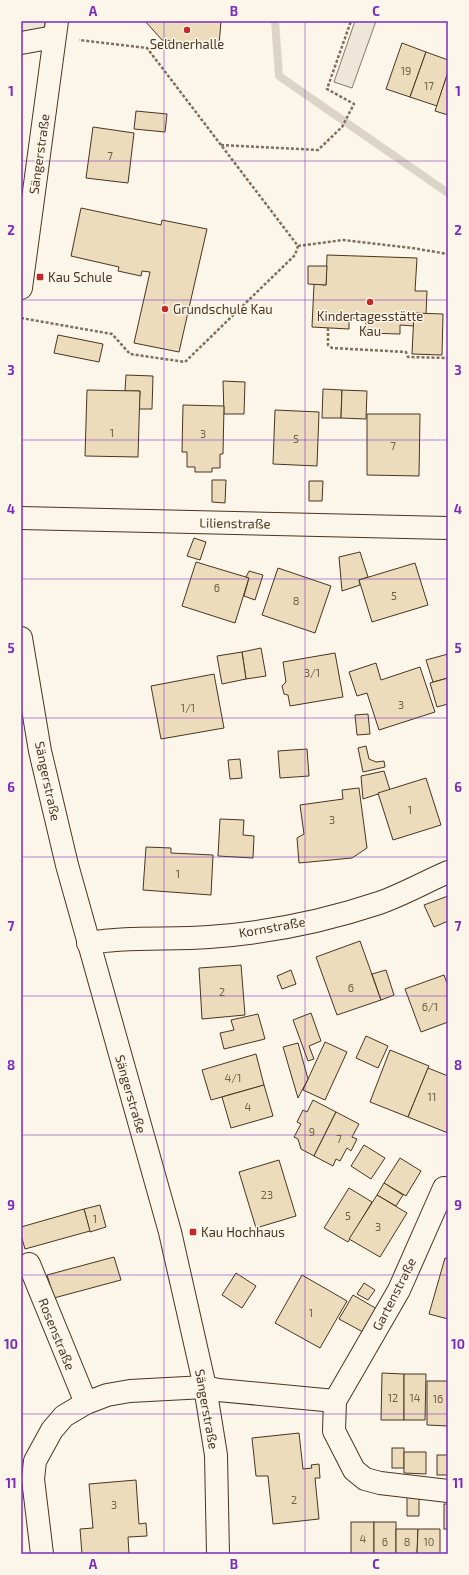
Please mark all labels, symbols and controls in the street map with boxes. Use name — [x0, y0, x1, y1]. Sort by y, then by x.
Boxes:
text: A — [89, 3, 98, 19]
text: B — [230, 3, 238, 19]
text: C — [372, 3, 380, 19]
marker: Seldnerhalle — [182, 25, 192, 35]
place label: Seldnerhalle — [150, 36, 224, 52]
house number: 19 — [401, 64, 411, 77]
house number: 17 — [424, 79, 434, 92]
text: 1 — [8, 83, 14, 99]
text: 1 — [455, 83, 461, 99]
street label: Sängerstraße — [25, 113, 53, 195]
house number: 7 — [107, 149, 113, 162]
text: 2 — [7, 222, 15, 238]
text: 2 — [454, 222, 462, 238]
place label: Kau Schule — [48, 269, 113, 285]
marker: Kau Schule — [35, 272, 45, 282]
marker: Kindertagesstätte Kau — [365, 297, 375, 307]
place label: Grundschule Kau — [173, 301, 273, 317]
marker: Grundschule Kau — [160, 304, 170, 314]
place label: Kindertagesstätte Kau — [317, 308, 423, 339]
text: 3 — [7, 362, 15, 378]
text: 3 — [454, 362, 462, 378]
house number: 1 — [110, 426, 114, 439]
house number: 3 — [200, 427, 206, 440]
house number: 5 — [293, 432, 299, 445]
house number: 7 — [390, 439, 396, 452]
text: 4 — [7, 501, 15, 517]
text: 4 — [454, 501, 462, 517]
street label: Lilienstraße — [199, 514, 271, 532]
house number: 6 — [214, 581, 220, 594]
house number: 5 — [391, 589, 397, 602]
house number: 8 — [293, 594, 299, 607]
text: 5 — [7, 640, 15, 656]
text: 5 — [454, 640, 462, 656]
house number: 3/1 — [304, 666, 320, 679]
house number: 3 — [398, 698, 404, 711]
house number: 1/1 — [181, 701, 195, 714]
street label: Sängerstraße — [32, 740, 64, 822]
text: 6 — [7, 779, 15, 795]
text: 6 — [454, 779, 462, 795]
house number: 1 — [408, 803, 412, 816]
house number: 3 — [329, 813, 335, 826]
house number: 1 — [176, 867, 180, 880]
street label: Kornstraße — [237, 913, 307, 941]
text: 7 — [8, 918, 15, 934]
text: 7 — [455, 918, 462, 934]
house number: 6 — [348, 981, 354, 994]
house number: 2 — [219, 985, 225, 998]
house number: 6/1 — [422, 1000, 438, 1013]
street label: Sängerstraße — [112, 1053, 150, 1135]
text: 8 — [7, 1057, 15, 1073]
text: 8 — [454, 1057, 462, 1073]
house number: 4/1 — [225, 1071, 241, 1084]
house number: 11 — [428, 1090, 436, 1103]
house number: 4 — [245, 1100, 252, 1113]
house number: 9 — [309, 1125, 315, 1138]
house number: 7 — [336, 1132, 342, 1145]
house number: 23 — [261, 1188, 273, 1201]
text: 9 — [7, 1197, 15, 1213]
text: 9 — [454, 1197, 462, 1213]
house number: 5 — [345, 1209, 351, 1222]
house number: 1 — [93, 1212, 97, 1225]
house number: 3 — [375, 1220, 381, 1233]
place label: Kau Hochhaus — [201, 1224, 285, 1240]
marker: Kau Hochhaus — [188, 1227, 198, 1237]
street label: Gartenstraße — [369, 1255, 419, 1333]
street label: Rosenstraße — [35, 1296, 79, 1372]
house number: 1 — [309, 1306, 313, 1319]
text: 10 — [4, 1336, 18, 1352]
text: 10 — [451, 1336, 465, 1352]
street label: Sängerstraße — [192, 1368, 222, 1450]
house number: 12 — [388, 1391, 398, 1404]
house number: 14 — [409, 1391, 421, 1404]
house number: 16 — [433, 1392, 443, 1405]
text: 11 — [5, 1475, 17, 1491]
text: 11 — [452, 1475, 464, 1491]
house number: 2 — [291, 1493, 297, 1506]
house number: 3 — [111, 1498, 117, 1511]
house number: 4 — [360, 1532, 367, 1545]
house number: 6 — [382, 1535, 388, 1548]
house number: 8 — [404, 1535, 410, 1548]
house number: 10 — [423, 1535, 435, 1548]
text: A — [89, 1556, 98, 1572]
text: B — [230, 1556, 238, 1572]
text: C — [372, 1556, 380, 1572]

